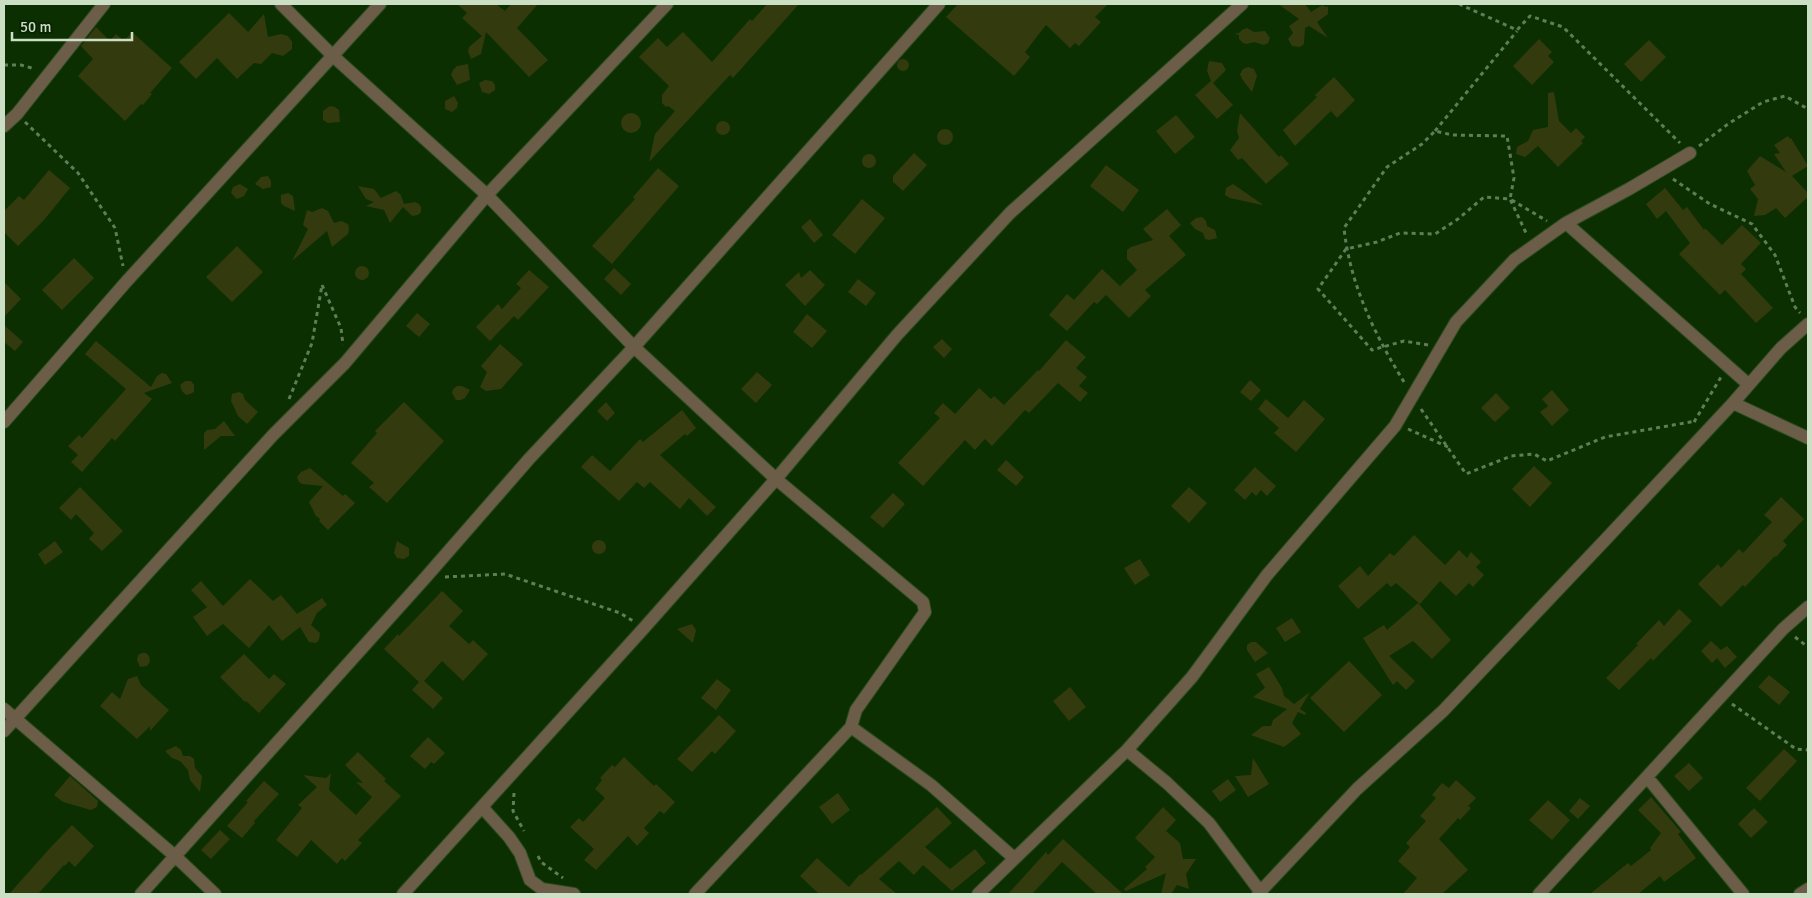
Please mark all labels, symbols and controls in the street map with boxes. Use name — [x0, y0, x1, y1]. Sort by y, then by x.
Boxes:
scale bar — [12, 10, 132, 42]
text: 50 m — [20, 18, 51, 36]

